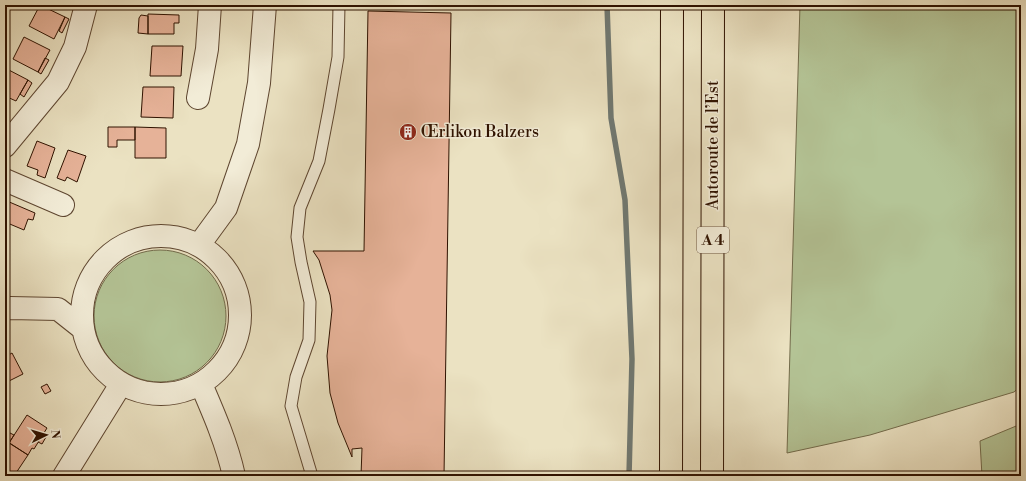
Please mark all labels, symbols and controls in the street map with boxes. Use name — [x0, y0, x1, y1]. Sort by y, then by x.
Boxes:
street label: Autoroute de l’Est — [703, 80, 723, 211]
building icon: Œrlikon Balzers — [398, 122, 418, 142]
place label: Œrlikon Balzers — [421, 122, 539, 142]
road number: A 4 — [697, 227, 729, 253]
north arrow — [26, 415, 66, 455]
text: N — [48, 429, 62, 439]

